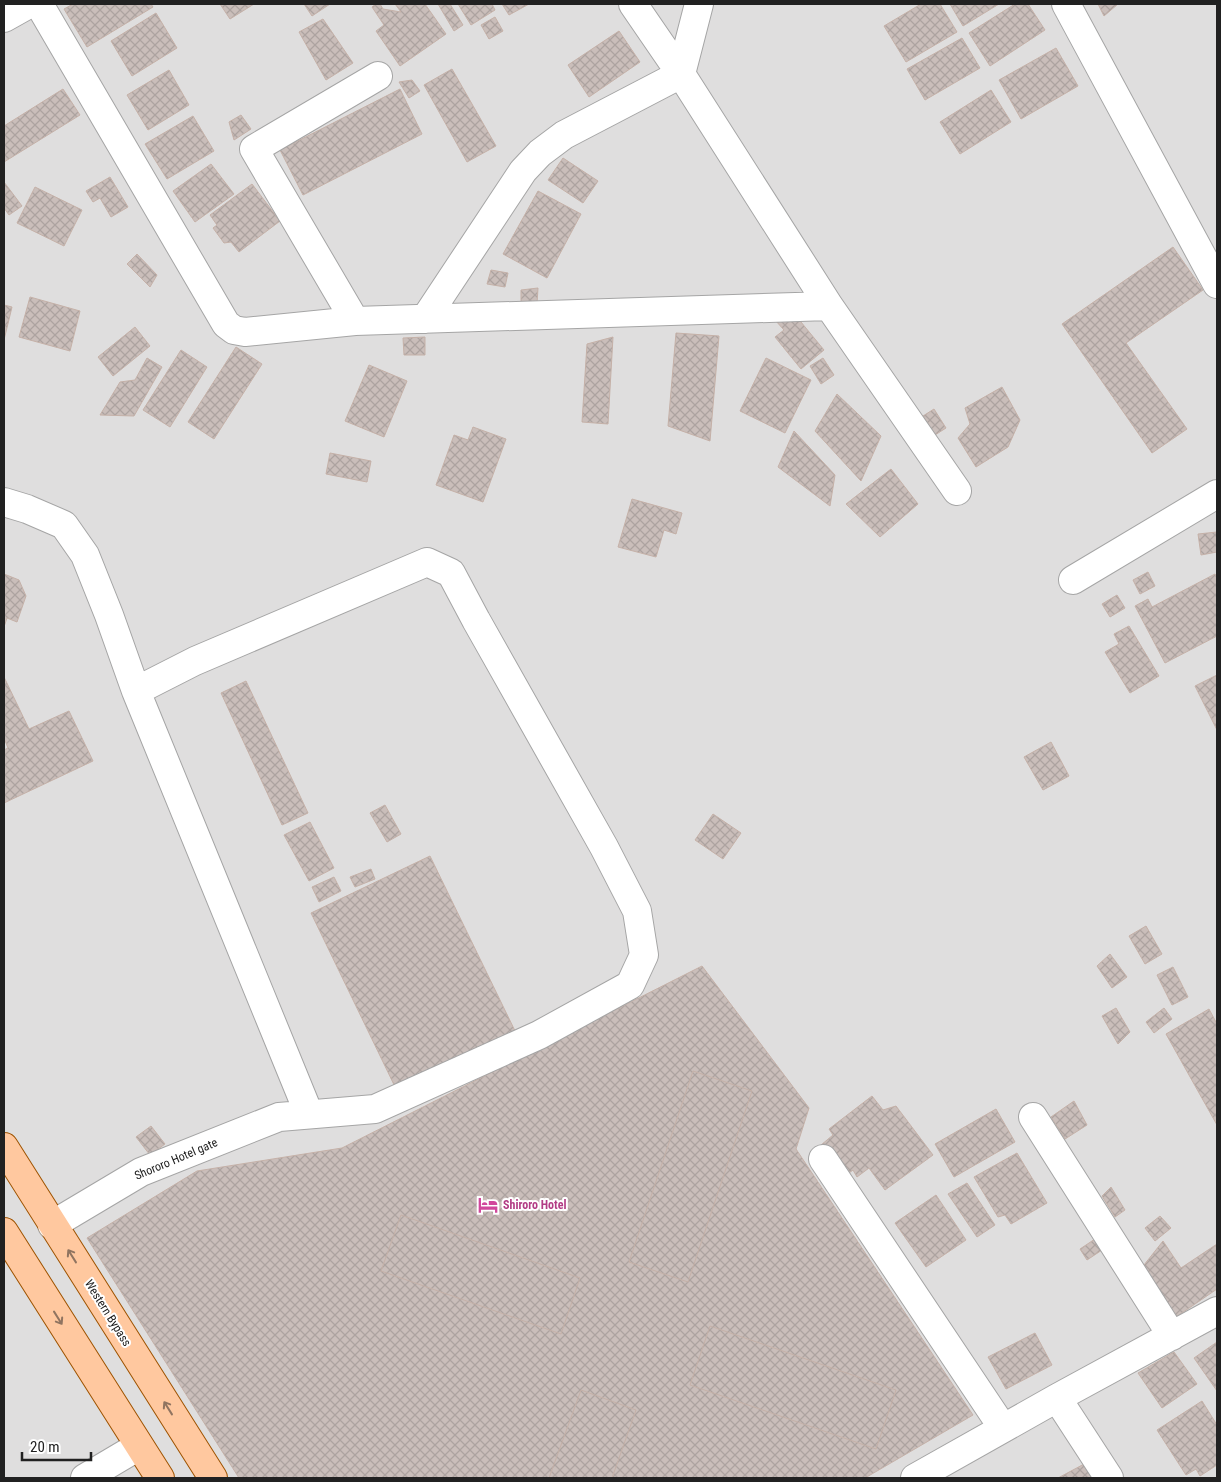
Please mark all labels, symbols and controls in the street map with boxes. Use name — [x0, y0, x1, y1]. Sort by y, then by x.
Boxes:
street label: Shororo Hotel gate — [132, 1135, 220, 1183]
hotel icon: Shiroro Hotel — [477, 1194, 499, 1216]
place label: Shiroro Hotel — [503, 1198, 566, 1212]
one-way arrow — [66, 1249, 76, 1263]
street label: Western Bypass — [82, 1277, 134, 1349]
one-way arrow — [53, 1310, 63, 1324]
one-way arrow — [163, 1401, 173, 1415]
scale bar — [22, 1430, 91, 1462]
text: 20 m — [30, 1438, 60, 1456]

